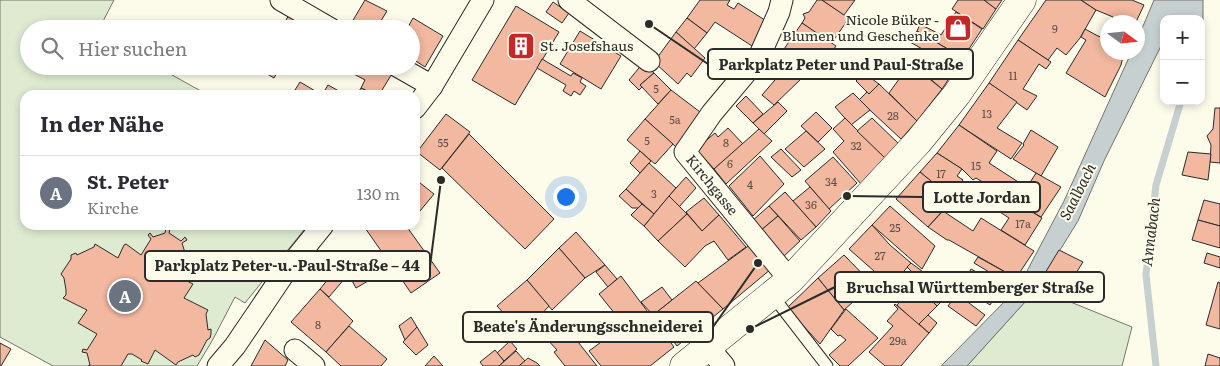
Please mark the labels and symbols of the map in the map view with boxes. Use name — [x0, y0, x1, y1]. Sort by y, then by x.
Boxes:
place label: Nicole Büker - Blumen und Geschenke — [782, 9, 939, 45]
shop icon: Nicole Büker - Blumen und Geschenke — [943, 13, 973, 43]
north arrow — [1100, 15, 1145, 60]
house number: 9 — [1052, 20, 1058, 36]
building icon: St. Josefshaus — [506, 31, 536, 61]
place label: St. Josefshaus — [540, 35, 633, 55]
callout: Parkplatz Peter und Paul-Straße — [708, 49, 973, 79]
text: Parkplatz Peter und Paul-Straße — [718, 52, 964, 75]
house number: 11 — [1009, 67, 1018, 83]
house number: 5 — [653, 80, 659, 96]
house number: 13 — [982, 105, 992, 121]
house number: 28 — [887, 107, 899, 123]
house number: 5a — [669, 111, 681, 127]
house number: 5 — [644, 132, 650, 148]
house number: 55 — [437, 134, 449, 150]
house number: 8 — [723, 134, 729, 150]
house number: 32 — [850, 137, 862, 153]
street label: Kirchgasse — [682, 150, 743, 219]
house number: 6 — [727, 155, 733, 171]
house number: 15 — [971, 157, 981, 173]
water label: Saalbach — [1053, 159, 1101, 224]
house number: 17 — [936, 165, 946, 181]
house number: 34 — [825, 173, 837, 189]
house number: 4 — [747, 176, 753, 192]
callout: Lotte Jordan — [923, 182, 1040, 212]
your location — [553, 184, 579, 210]
house number: 3 — [651, 185, 657, 201]
text: Lotte Jordan — [933, 185, 1031, 208]
house number: 36 — [805, 196, 817, 212]
water label: Annabach — [1134, 196, 1165, 267]
house number: 17a — [1015, 215, 1031, 231]
house number: 25 — [889, 219, 901, 235]
house number: 27 — [874, 247, 886, 263]
callout: Parkplatz Peter-u.-Paul-Straße – 44 — [145, 251, 430, 281]
text: Parkplatz Peter-u.-Paul-Straße – 44 — [154, 253, 420, 276]
callout: Bruchsal Württemberger Straße — [835, 272, 1104, 302]
text: Bruchsal Württemberger Straße — [846, 275, 1095, 298]
pin: A — [109, 277, 141, 315]
callout: Beate's Änderungsschneiderei — [463, 312, 713, 342]
text: Beate's Änderungsschneiderei — [473, 314, 704, 337]
house number: 8 — [315, 316, 321, 332]
house number: 29a — [889, 332, 907, 348]

